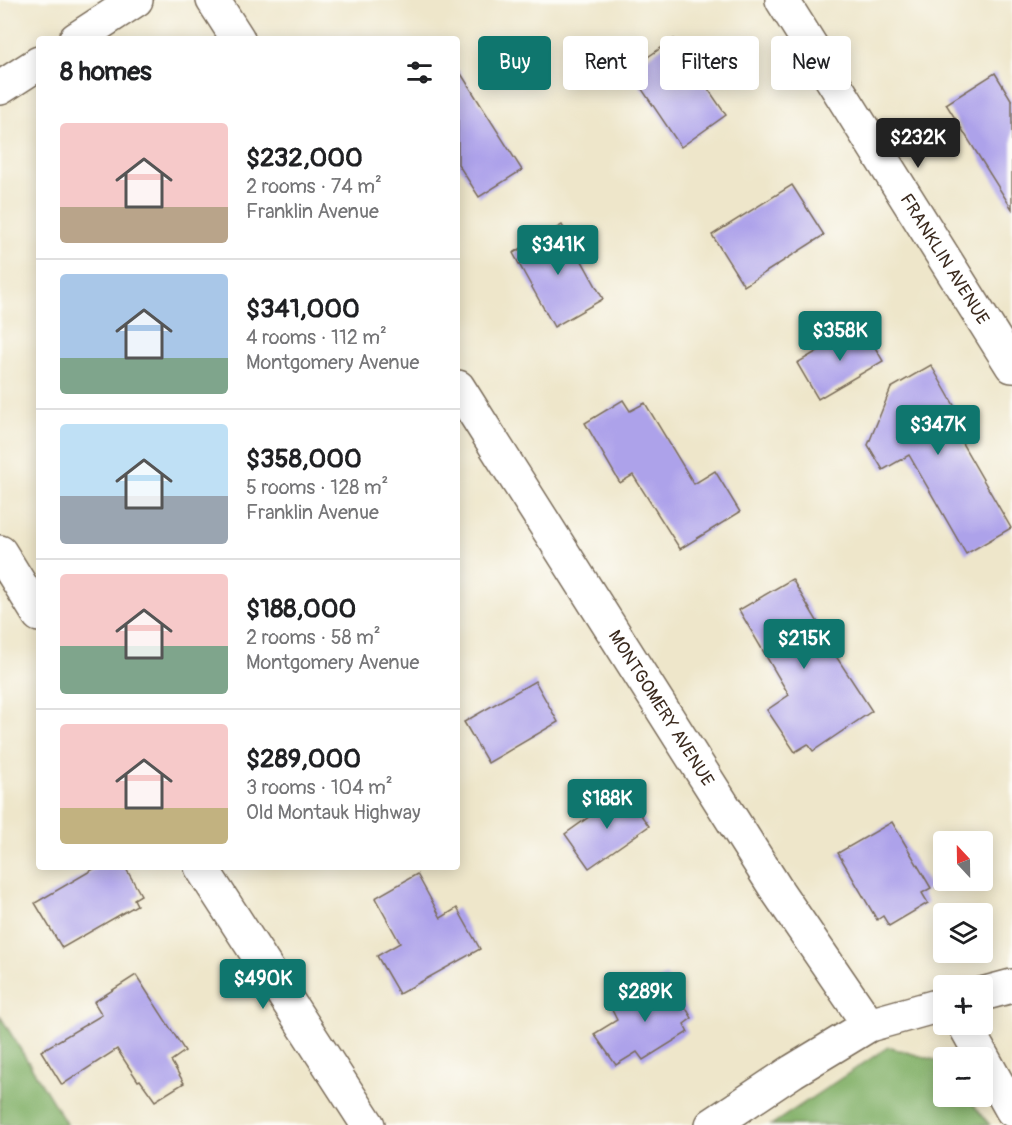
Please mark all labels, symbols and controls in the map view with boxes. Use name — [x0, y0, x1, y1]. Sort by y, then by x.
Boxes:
chip: Buy — [478, 36, 551, 90]
chip: Rent — [563, 36, 648, 90]
chip: Filters — [660, 36, 759, 90]
chip: New — [771, 36, 851, 90]
text: 8 homes — [60, 56, 152, 88]
icon: filters — [403, 56, 436, 89]
pin: $232K — [876, 118, 960, 169]
text: $232K — [890, 125, 946, 150]
text: $232,000 — [246, 142, 363, 174]
icon: home — [108, 147, 180, 219]
text: 2 rooms · 74 m² — [246, 174, 382, 199]
street label: FRANKLIN AVENUE — [895, 189, 994, 329]
text: Franklin Avenue — [246, 199, 379, 224]
pin: $341K — [516, 225, 600, 276]
text: $341K — [531, 232, 585, 257]
text: $341,000 — [246, 293, 360, 325]
icon: home — [108, 298, 180, 370]
pin: $358K — [798, 311, 882, 362]
text: $358K — [813, 318, 867, 343]
text: 4 rooms · 112 m² — [246, 325, 387, 350]
text: Montgomery Avenue — [246, 350, 419, 375]
pin: $347K — [896, 405, 980, 456]
text: $347K — [910, 412, 966, 437]
text: $358,000 — [246, 443, 362, 475]
icon: home — [108, 448, 180, 520]
text: 5 rooms · 128 m² — [246, 475, 388, 500]
text: Franklin Avenue — [246, 500, 379, 525]
text: $188,000 — [246, 593, 356, 625]
icon: home — [108, 598, 180, 670]
pin: $215K — [762, 619, 846, 670]
text: 2 rooms · 58 m² — [246, 625, 381, 650]
street label: MONTGOMERY AVENUE — [603, 626, 719, 791]
text: $215K — [778, 626, 830, 651]
text: Montgomery Avenue — [246, 650, 419, 675]
text: $289,000 — [246, 743, 361, 775]
icon: home — [108, 748, 180, 820]
text: 3 rooms · 104 m² — [246, 775, 393, 800]
pin: $188K — [565, 779, 649, 830]
text: $188K — [582, 786, 632, 811]
text: Old Montauk Highway — [246, 800, 421, 825]
north arrow — [933, 831, 993, 891]
map controls — [933, 831, 993, 1107]
button: layers — [933, 903, 993, 963]
pin: $490K — [221, 959, 305, 1010]
text: $490K — [234, 966, 292, 991]
pin: $289K — [603, 972, 687, 1023]
button: + — [933, 975, 993, 1035]
text: $289K — [618, 979, 672, 1004]
button: − — [933, 1047, 993, 1107]

